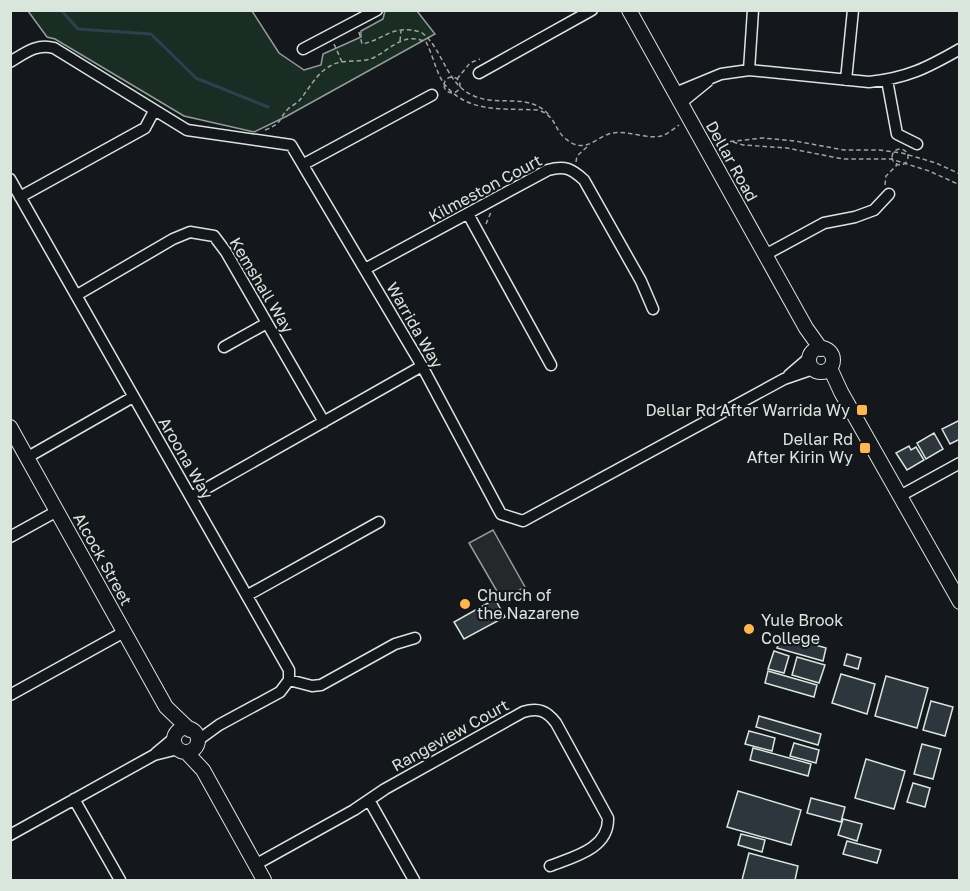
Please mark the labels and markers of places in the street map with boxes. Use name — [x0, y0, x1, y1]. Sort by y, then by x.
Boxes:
place label: Dellar Rd After Warrida Wy — [645, 400, 850, 420]
marker: Dellar Rd After Warrida Wy — [855, 403, 869, 417]
place label: Dellar Rd After Kirin Wy — [747, 429, 853, 467]
marker: Dellar Rd After Kirin Wy — [858, 441, 872, 455]
place label: Church of the Nazarene — [477, 585, 579, 623]
marker: Church of the Nazarene — [458, 597, 472, 611]
place label: Yule Brook College — [761, 610, 843, 648]
marker: Yule Brook College — [742, 622, 756, 636]

